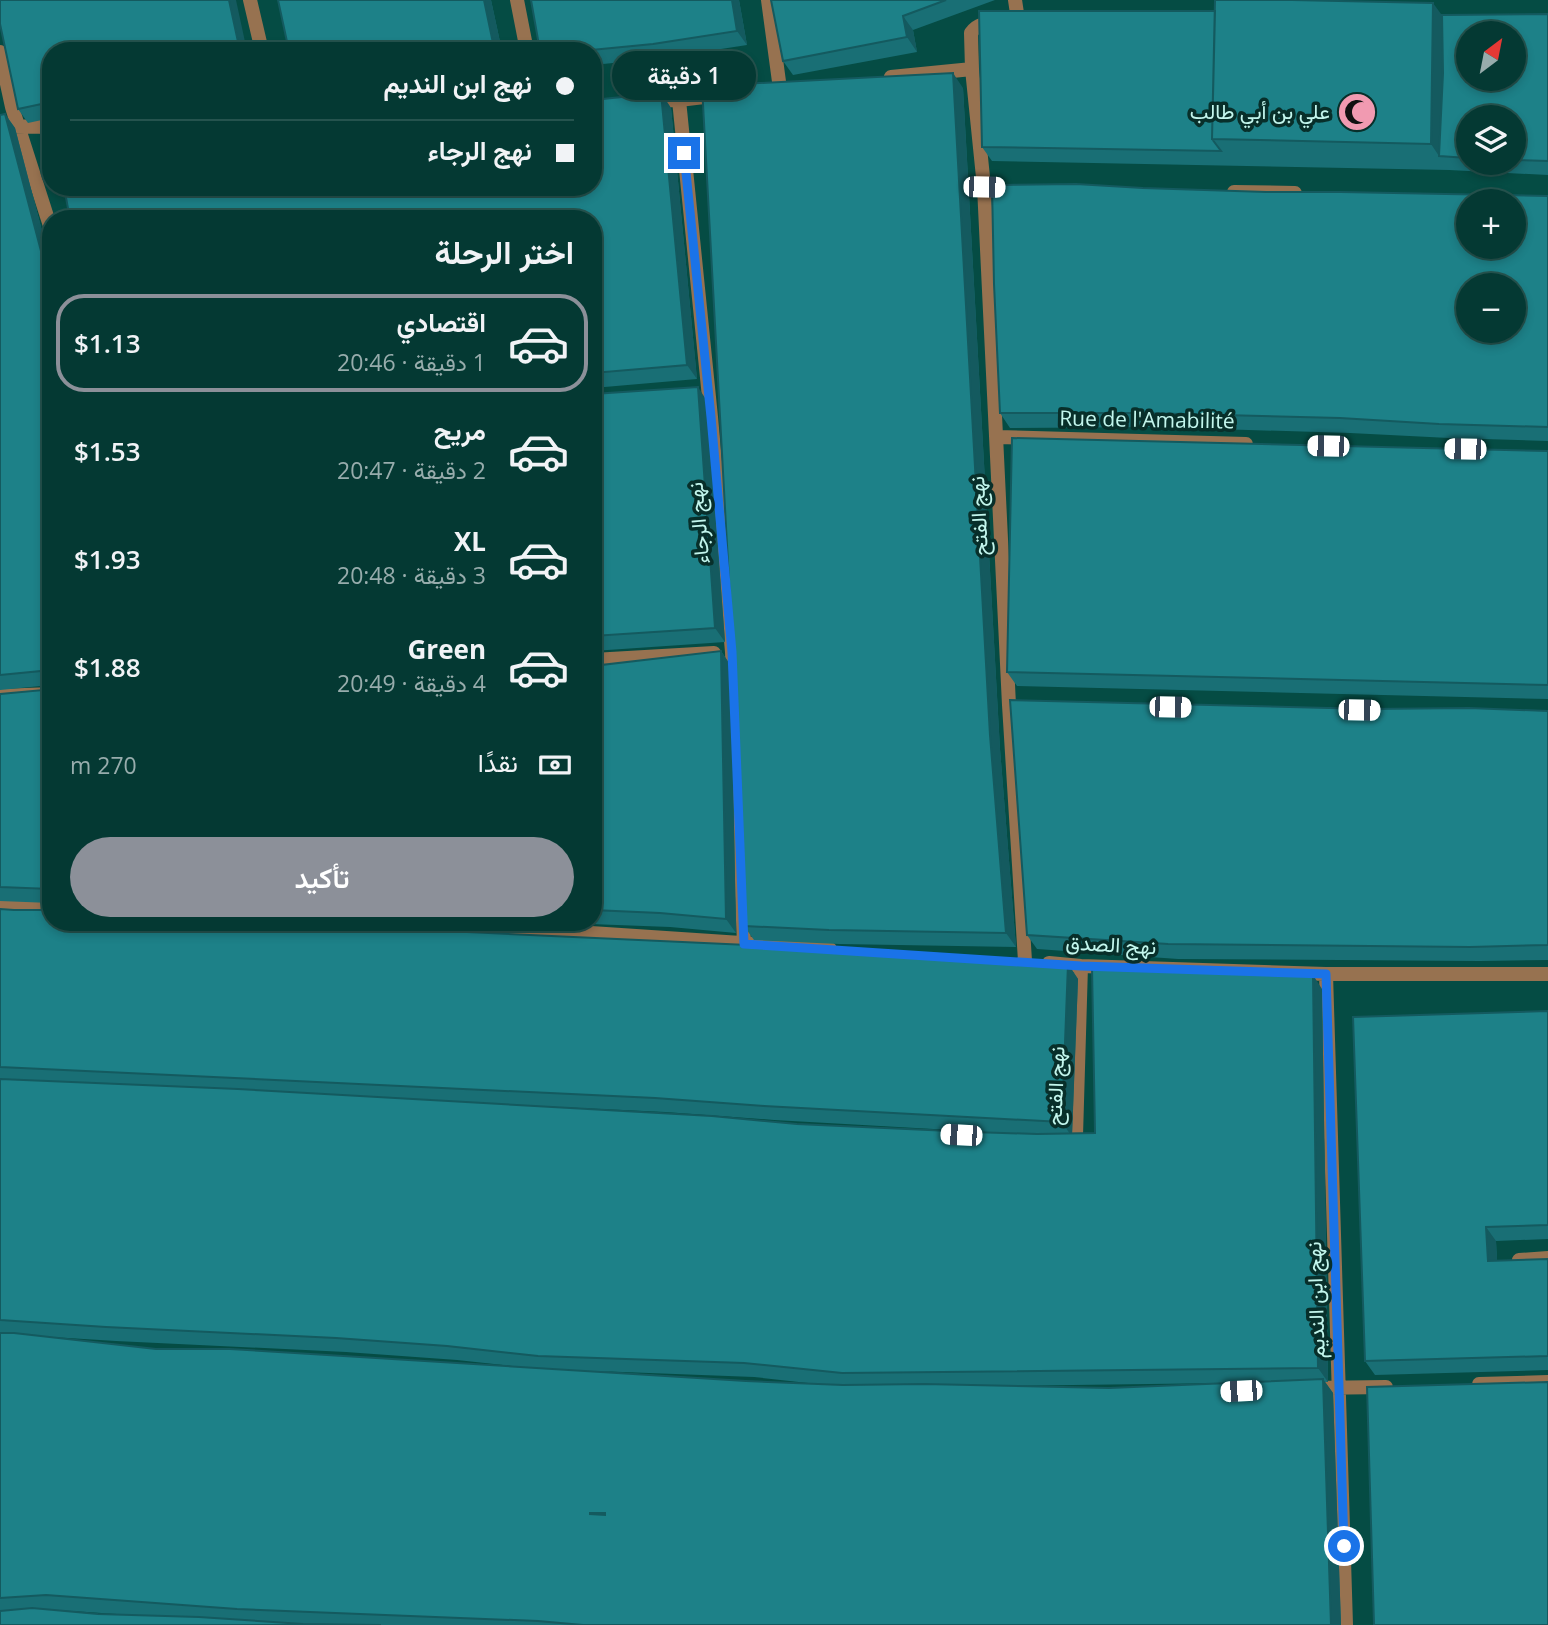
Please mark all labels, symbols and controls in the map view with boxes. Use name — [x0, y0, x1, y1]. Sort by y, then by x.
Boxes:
north arrow — [1456, 21, 1526, 91]
map controls — [1456, 21, 1526, 343]
callout: 1 دقيقة — [612, 52, 756, 100]
text: 1 دقيقة — [647, 59, 721, 91]
text: نهج ابن النديم — [384, 65, 532, 101]
mosque icon: علي بن أبي طالب — [1336, 91, 1378, 133]
place label: علي بن أبي طالب — [1190, 97, 1330, 129]
button: layers — [1456, 105, 1526, 175]
text: نهج الرجاء — [428, 132, 532, 168]
route end — [668, 137, 700, 169]
car — [963, 176, 1006, 198]
button: + — [1456, 189, 1526, 259]
text: اختر الرحلة — [434, 230, 574, 273]
button: − — [1456, 273, 1526, 343]
text: اقتصادي — [397, 304, 486, 340]
icon: car — [507, 312, 570, 375]
text: $1.13 — [74, 325, 141, 361]
text: 1 دقيقة · 20:46 — [337, 346, 486, 378]
street label: Rue de l'Amabilité — [1059, 403, 1235, 435]
text: مريح — [434, 412, 486, 448]
icon: car — [507, 420, 570, 483]
text: $1.53 — [74, 433, 141, 469]
car — [1307, 435, 1350, 457]
car — [1444, 438, 1487, 460]
text: 2 دقيقة · 20:47 — [337, 454, 486, 486]
street label: نهج الفتح — [962, 475, 995, 557]
street label: نهج الرجاء — [680, 481, 717, 565]
text: XL — [454, 523, 486, 559]
icon: car — [507, 528, 570, 591]
text: $1.93 — [74, 541, 141, 577]
text: 3 دقيقة · 20:48 — [337, 559, 486, 591]
text: Green — [408, 631, 486, 667]
icon: car — [507, 636, 570, 699]
text: $1.88 — [74, 649, 141, 685]
text: 4 دقيقة · 20:49 — [337, 667, 486, 699]
car — [1149, 696, 1192, 718]
car — [1338, 699, 1381, 721]
text: نقدًا — [478, 744, 518, 780]
icon: cash — [536, 746, 574, 784]
text: 270 m — [70, 749, 137, 781]
button: تأكيد — [70, 837, 574, 917]
street label: نهج الصدق — [1065, 928, 1157, 961]
street label: نهج الفتح — [1040, 1046, 1071, 1126]
car — [940, 1123, 983, 1147]
street label: نهج ابن النديم — [1299, 1241, 1332, 1359]
car — [1220, 1379, 1263, 1403]
route start — [1328, 1530, 1360, 1562]

